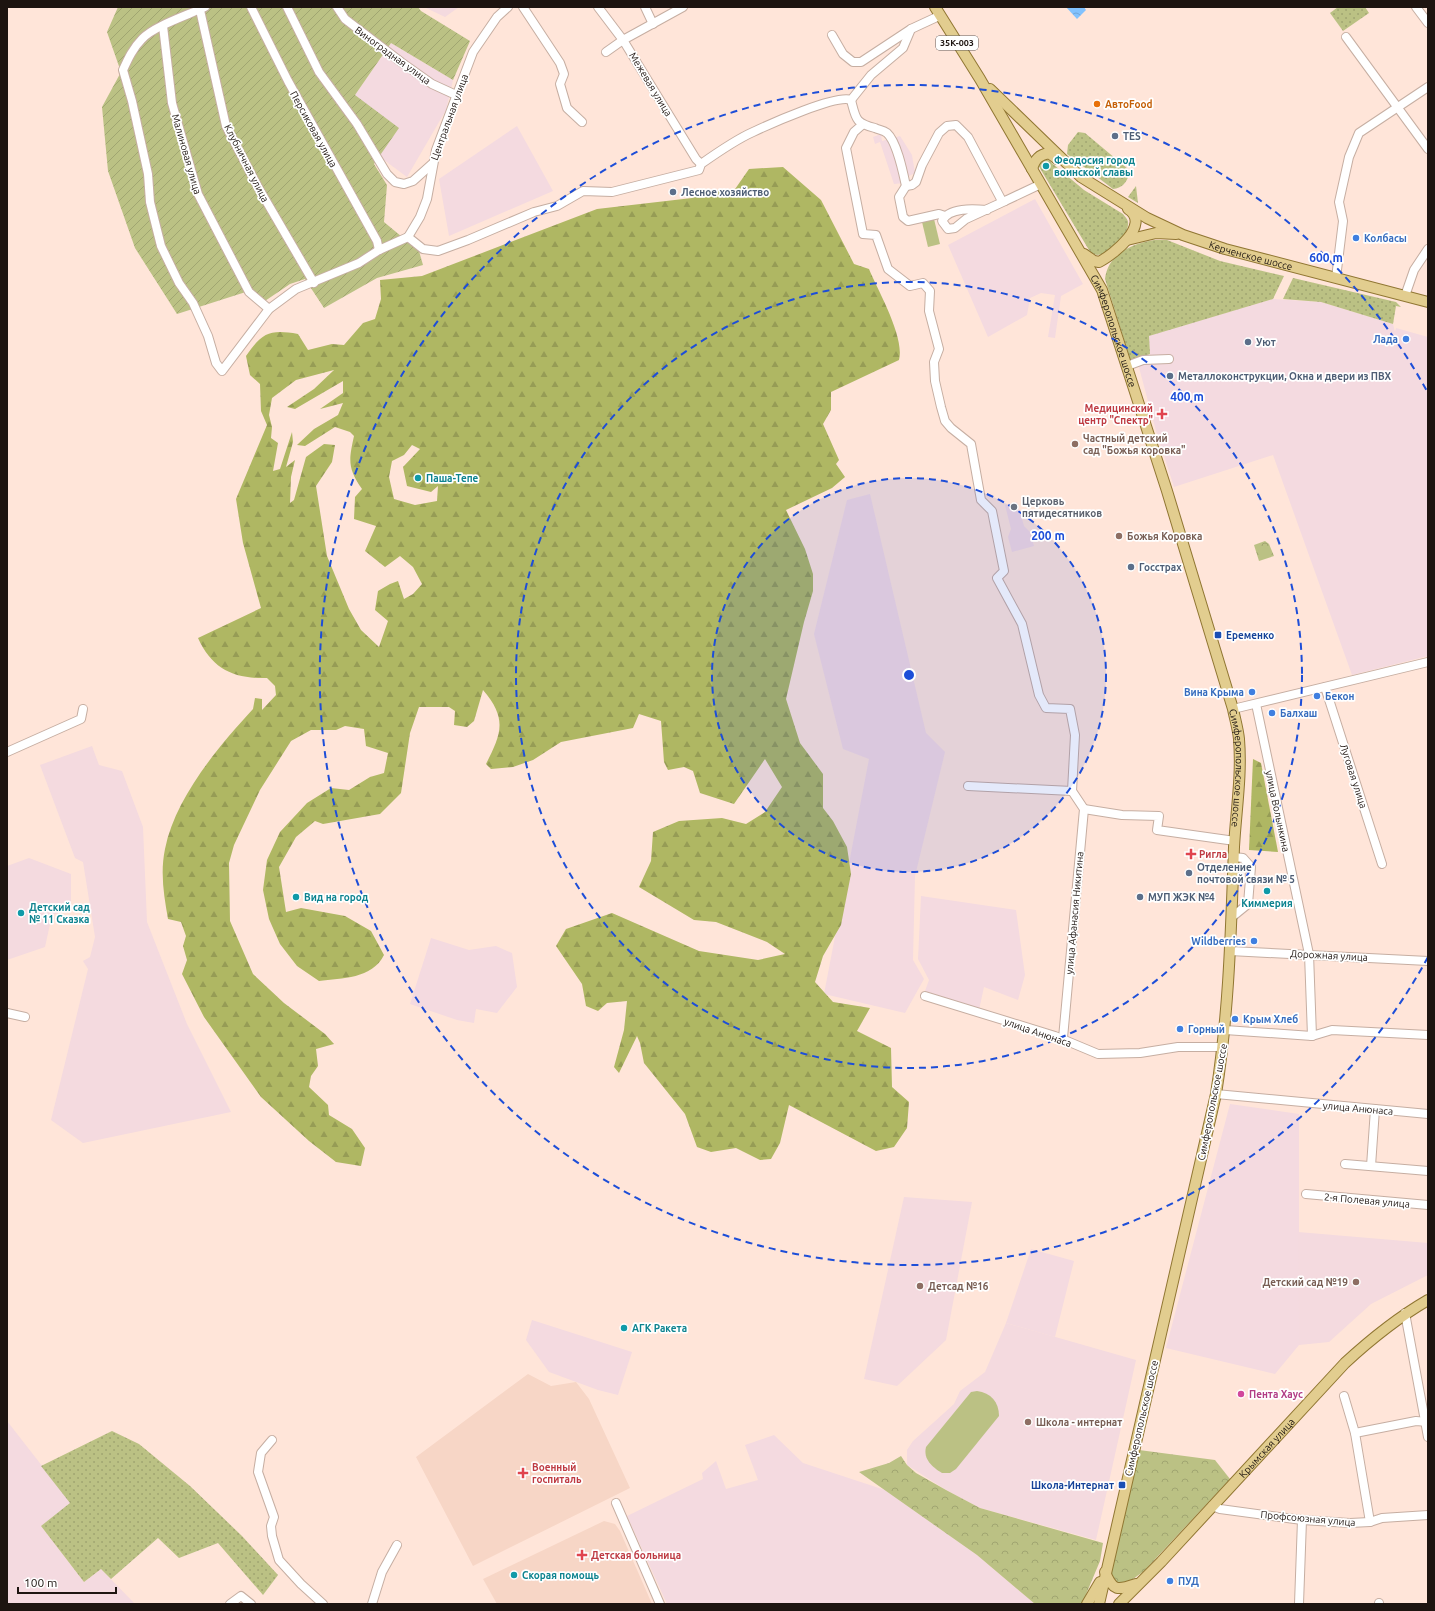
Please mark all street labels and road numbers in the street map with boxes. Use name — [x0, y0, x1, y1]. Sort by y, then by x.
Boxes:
street label: Виноградная улица — [353, 24, 433, 87]
road number: 35К-003 — [936, 36, 978, 50]
street label: Межевая улица — [627, 50, 674, 118]
street label: Центральная улица — [429, 73, 470, 162]
street label: Персиковая улица — [288, 89, 339, 169]
street label: Малиновая улица — [170, 113, 203, 196]
street label: Клубничная улица — [222, 122, 271, 204]
street label: Керченское шоссе — [1208, 239, 1294, 272]
street label: Симферопольское шоссе — [1088, 273, 1138, 389]
street label: Симферопольское шоссе — [1227, 708, 1245, 827]
street label: Луговая улица — [1338, 742, 1369, 810]
street label: улица Волынкина — [1263, 769, 1292, 853]
street label: улица Афанасия Никитина — [1064, 851, 1085, 975]
street label: Дорожная улица — [1290, 948, 1368, 963]
street label: улица Анюнаса — [1003, 1016, 1073, 1049]
street label: Симферопольское шоссе — [1196, 1043, 1229, 1161]
street label: улица Анюнаса — [1322, 1100, 1394, 1117]
street label: 2-я Полевая улица — [1324, 1191, 1410, 1210]
street label: Симферопольское шоссе — [1123, 1359, 1160, 1477]
street label: Крымская улица — [1237, 1416, 1297, 1480]
street label: Профсоюзная улица — [1260, 1509, 1356, 1528]

